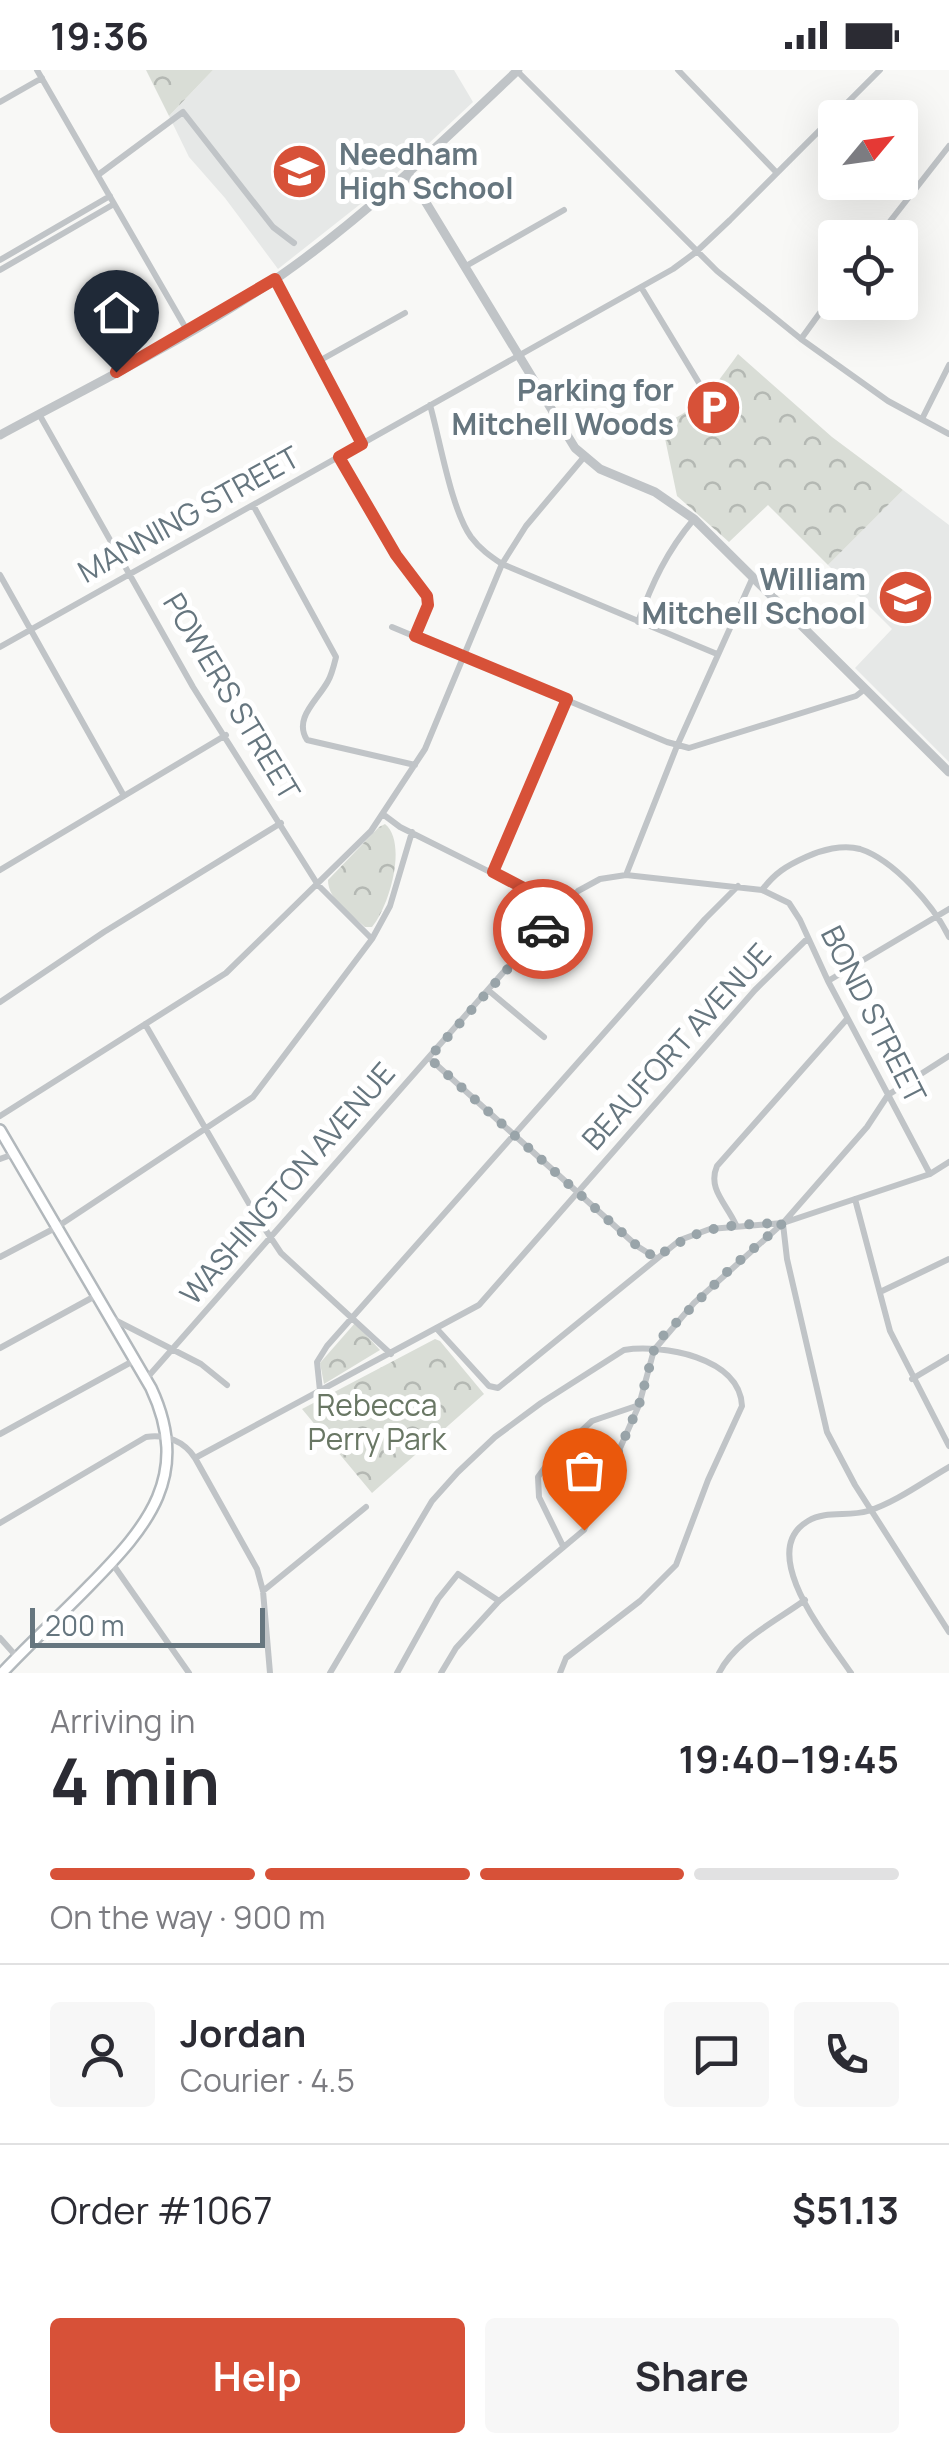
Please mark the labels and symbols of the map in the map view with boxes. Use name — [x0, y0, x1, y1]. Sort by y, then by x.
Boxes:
north arrow — [818, 100, 918, 200]
place label: Needham High School — [339, 133, 514, 208]
school or university icon: Needham High School — [270, 142, 330, 202]
pin — [74, 270, 159, 373]
place label: Parking for Mitchell Woods — [452, 369, 674, 444]
parking icon: Parking for Mitchell Woods — [683, 378, 743, 438]
street label: MANNING STREET — [70, 436, 306, 592]
place label: William Mitchell School — [642, 558, 866, 633]
school or university icon: William Mitchell School — [875, 567, 935, 627]
street label: POWERS STREET — [154, 585, 310, 808]
courier — [493, 879, 593, 979]
street label: BOND STREET — [812, 919, 937, 1110]
street label: BEAUFORT AVENUE — [572, 934, 780, 1158]
street label: WASHINGTON AVENUE — [170, 1053, 404, 1313]
park label: Rebecca Perry Park — [308, 1384, 447, 1459]
pin — [542, 1428, 627, 1531]
scale bar — [30, 1603, 265, 1648]

